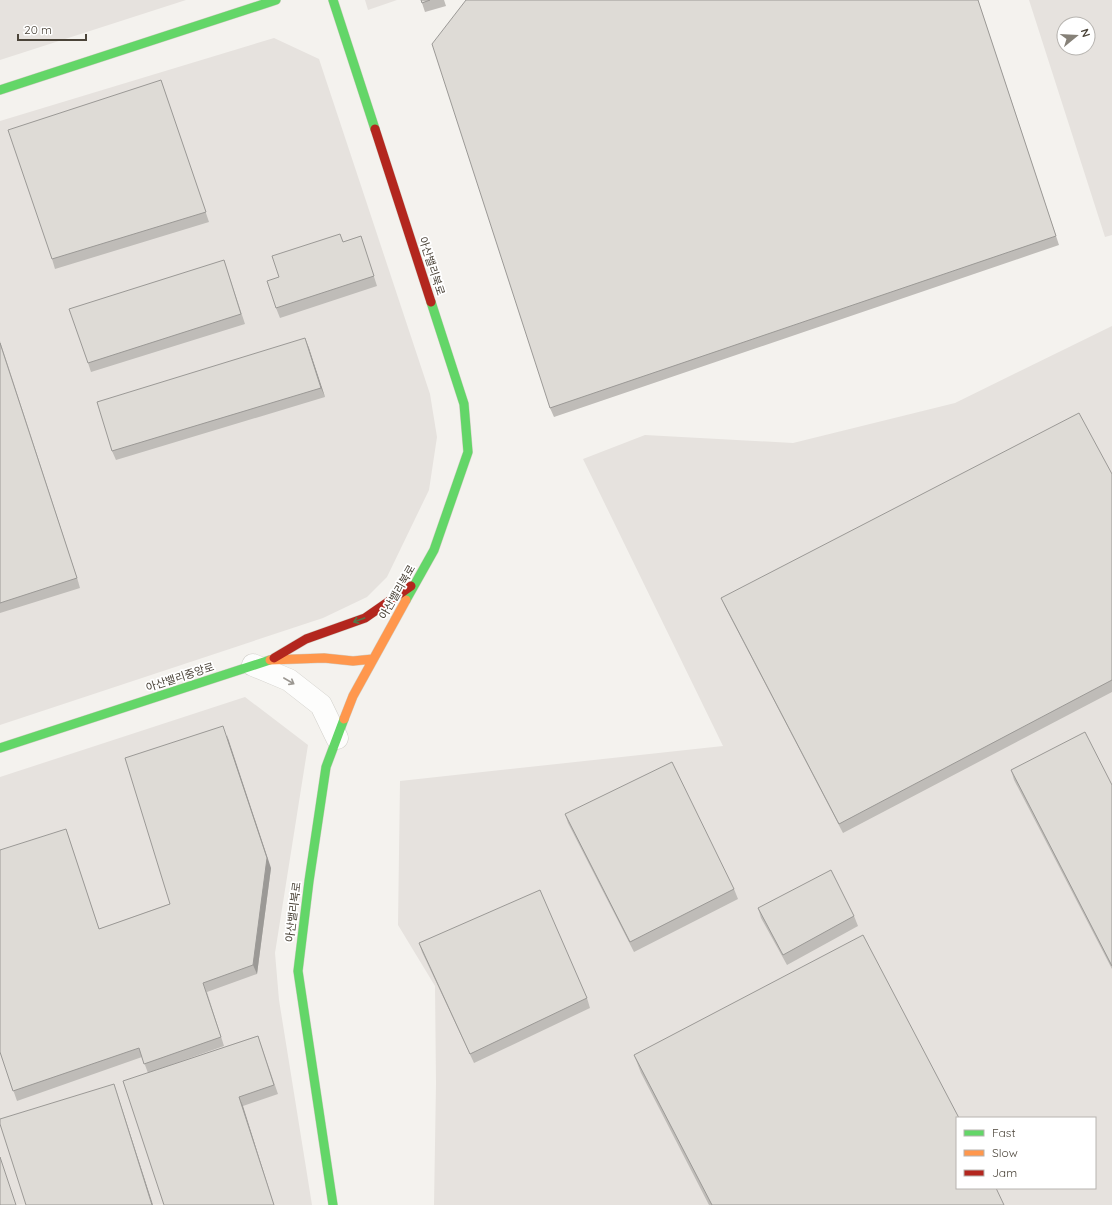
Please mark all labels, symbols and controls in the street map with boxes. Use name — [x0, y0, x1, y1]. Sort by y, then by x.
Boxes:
scale bar — [18, 16, 86, 42]
north arrow — [1056, 16, 1096, 56]
text: 20 m — [24, 22, 52, 37]
text: N — [1078, 27, 1093, 39]
street label: 아산밸리북로 — [416, 235, 448, 297]
street label: 아산밸리북로 — [376, 562, 418, 622]
one-way arrow — [353, 616, 365, 624]
street label: 아산밸리중앙로 — [144, 659, 216, 695]
one-way arrow — [283, 678, 295, 685]
street label: 아산밸리북로 — [282, 881, 304, 943]
legend — [956, 1117, 1096, 1189]
text: Fast — [992, 1125, 1016, 1140]
text: Slow — [992, 1145, 1018, 1160]
text: Jam — [992, 1165, 1017, 1180]

